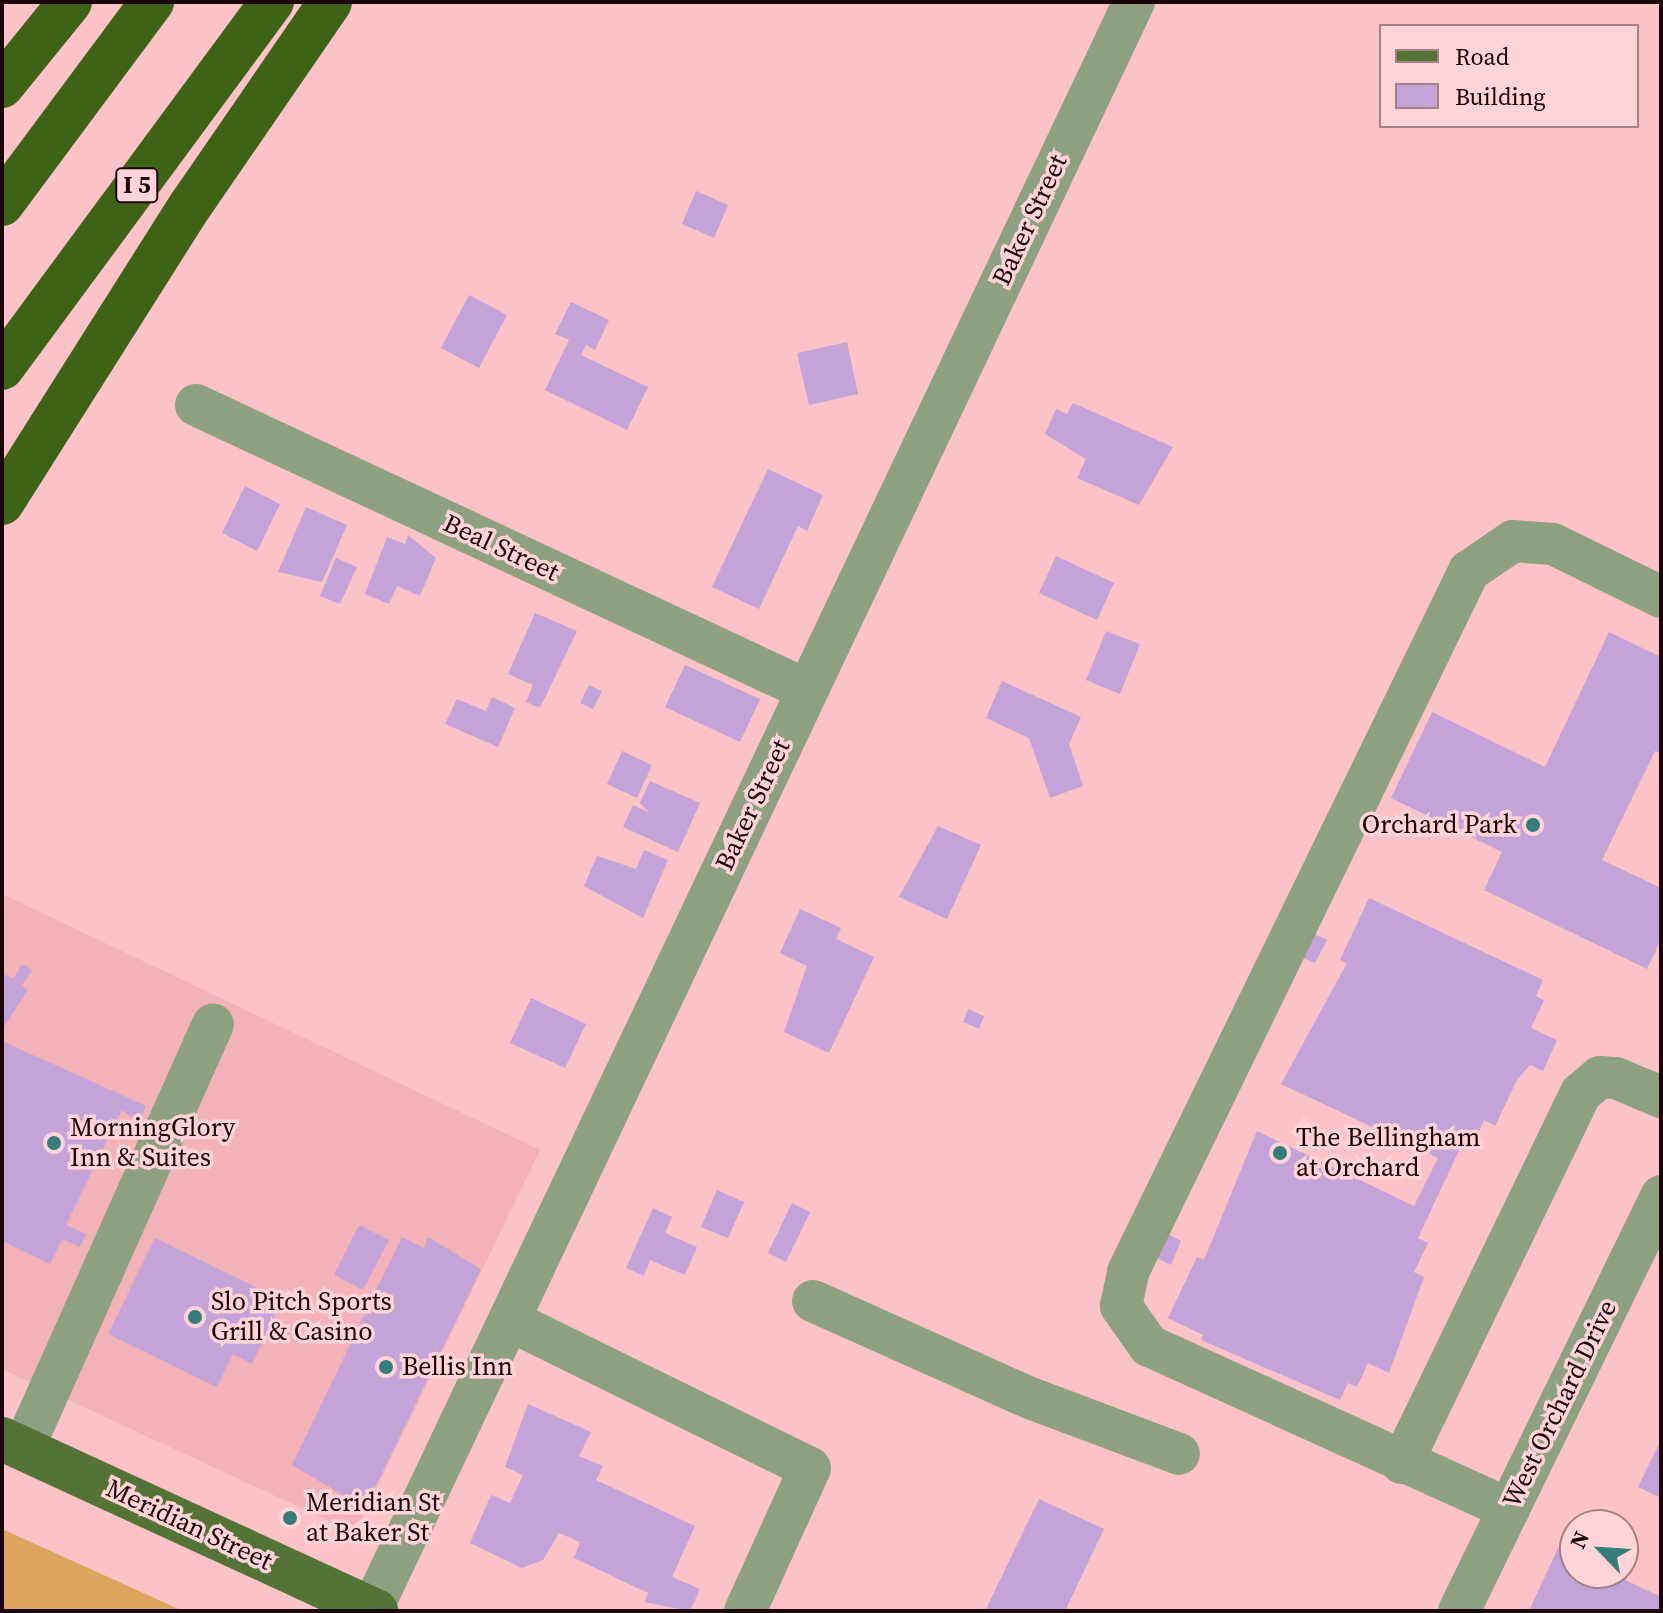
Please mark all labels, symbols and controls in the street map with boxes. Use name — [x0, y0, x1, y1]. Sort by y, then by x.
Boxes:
legend — [1379, 24, 1639, 128]
text: Road — [1455, 40, 1509, 73]
text: Building — [1455, 80, 1546, 113]
street label: Baker Street — [986, 150, 1074, 290]
road number: I 5 — [115, 165, 159, 205]
street label: Beal Street — [438, 508, 564, 588]
street label: Baker Street — [709, 735, 797, 875]
place label: Orchard Park — [1362, 809, 1517, 841]
marker: Orchard Park — [1524, 816, 1542, 834]
place label: MorningGlory Inn & Suites — [70, 1112, 235, 1174]
place label: The Bellingham at Orchard — [1296, 1122, 1480, 1184]
marker: MorningGlory Inn & Suites — [45, 1134, 63, 1152]
marker: The Bellingham at Orchard — [1271, 1144, 1289, 1162]
place label: Slo Pitch Sports Grill & Casino — [211, 1286, 392, 1348]
street label: West Orchard Drive — [1496, 1295, 1624, 1513]
marker: Slo Pitch Sports Grill & Casino — [186, 1308, 204, 1326]
place label: Bellis Inn — [402, 1351, 513, 1383]
marker: Bellis Inn — [377, 1358, 395, 1376]
street label: Meridian Street — [101, 1473, 277, 1577]
place label: Meridian St at Baker St — [306, 1487, 440, 1548]
marker: Meridian St at Baker St — [281, 1509, 299, 1527]
north arrow — [1559, 1509, 1639, 1589]
text: N — [1562, 1526, 1596, 1553]

